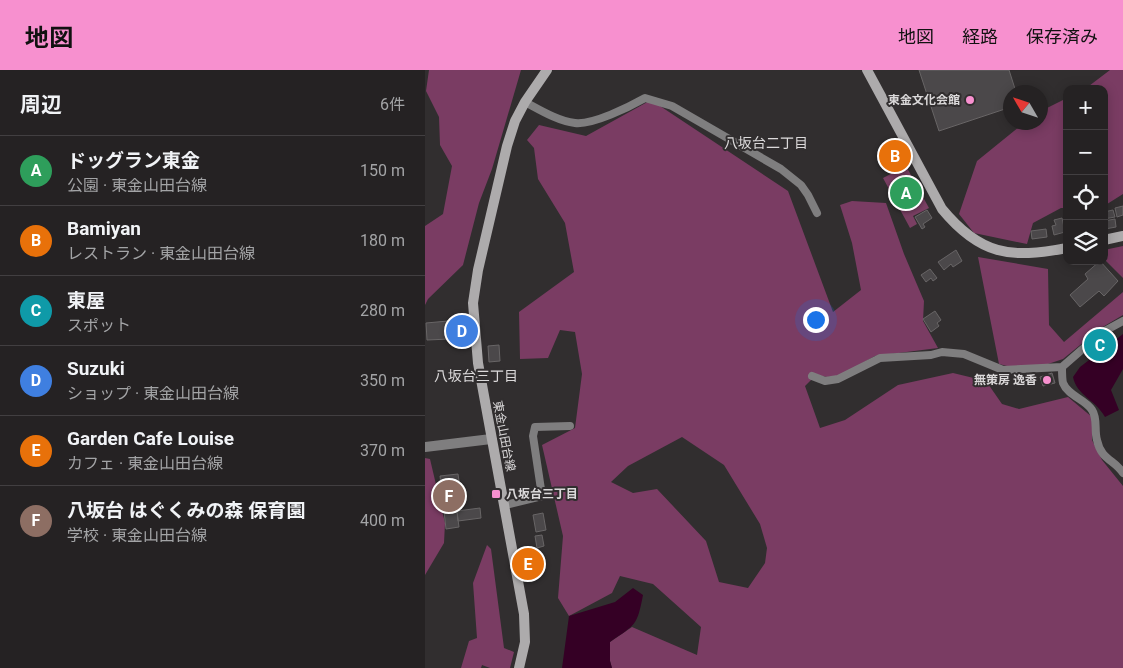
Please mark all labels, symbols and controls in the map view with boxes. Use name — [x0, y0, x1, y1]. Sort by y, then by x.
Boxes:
text: 地図 — [25, 24, 73, 52]
text: 地図 — [898, 26, 934, 47]
text: 経路 — [962, 26, 998, 47]
text: 保存済み — [1026, 26, 1098, 47]
north arrow — [1003, 85, 1048, 130]
map controls — [1063, 85, 1108, 265]
button: + — [1063, 85, 1108, 130]
text: 周辺 — [20, 93, 62, 117]
place label: 東金文化会館 — [888, 93, 960, 107]
marker: 東金文化会館 — [964, 94, 976, 106]
text: 6件 — [380, 95, 405, 114]
button: − — [1063, 130, 1108, 175]
district label: 八坂台二丁目 — [724, 135, 808, 151]
pin: B — [879, 137, 911, 175]
text: ドッグラン東金 — [67, 149, 200, 172]
text: A — [31, 161, 41, 180]
text: 150 m — [360, 161, 405, 180]
pin: A — [890, 174, 922, 212]
button: locate — [1063, 175, 1108, 220]
text: 公園 · 東金山田台線 — [67, 176, 207, 195]
text: Bamiyan — [67, 217, 141, 240]
button: layers — [1063, 220, 1108, 265]
text: B — [31, 231, 41, 250]
text: 180 m — [360, 231, 405, 250]
text: レストラン · 東金山田台線 — [67, 244, 255, 263]
text: 東屋 — [67, 289, 105, 312]
text: C — [31, 301, 41, 320]
text: 280 m — [360, 301, 405, 320]
your location — [803, 307, 829, 333]
pin: D — [446, 312, 478, 350]
text: スポット — [67, 316, 131, 335]
pin: C — [1084, 326, 1116, 364]
text: Suzuki — [67, 357, 125, 380]
district label: 八坂台三丁目 — [434, 368, 518, 384]
text: D — [31, 371, 41, 390]
text: 350 m — [360, 371, 405, 390]
place label: 無策房 逸香 — [974, 373, 1037, 387]
marker: 無策房 逸香 — [1041, 374, 1053, 386]
text: ショップ · 東金山田台線 — [67, 384, 239, 403]
street label: 東金山田台線 — [490, 399, 518, 473]
text: Garden Cafe Louise — [67, 427, 234, 450]
text: E — [32, 441, 41, 460]
text: 370 m — [360, 441, 405, 460]
text: カフェ · 東金山田台線 — [67, 454, 223, 473]
pin: F — [433, 477, 465, 515]
place label: 八坂台三丁目 — [506, 487, 578, 501]
marker: 八坂台三丁目 — [490, 488, 502, 500]
text: 八坂台 はぐくみの森 保育園 — [67, 499, 305, 522]
text: F — [32, 511, 40, 530]
text: 400 m — [360, 511, 405, 530]
text: 学校 · 東金山田台線 — [67, 526, 207, 545]
pin: E — [512, 545, 544, 583]

